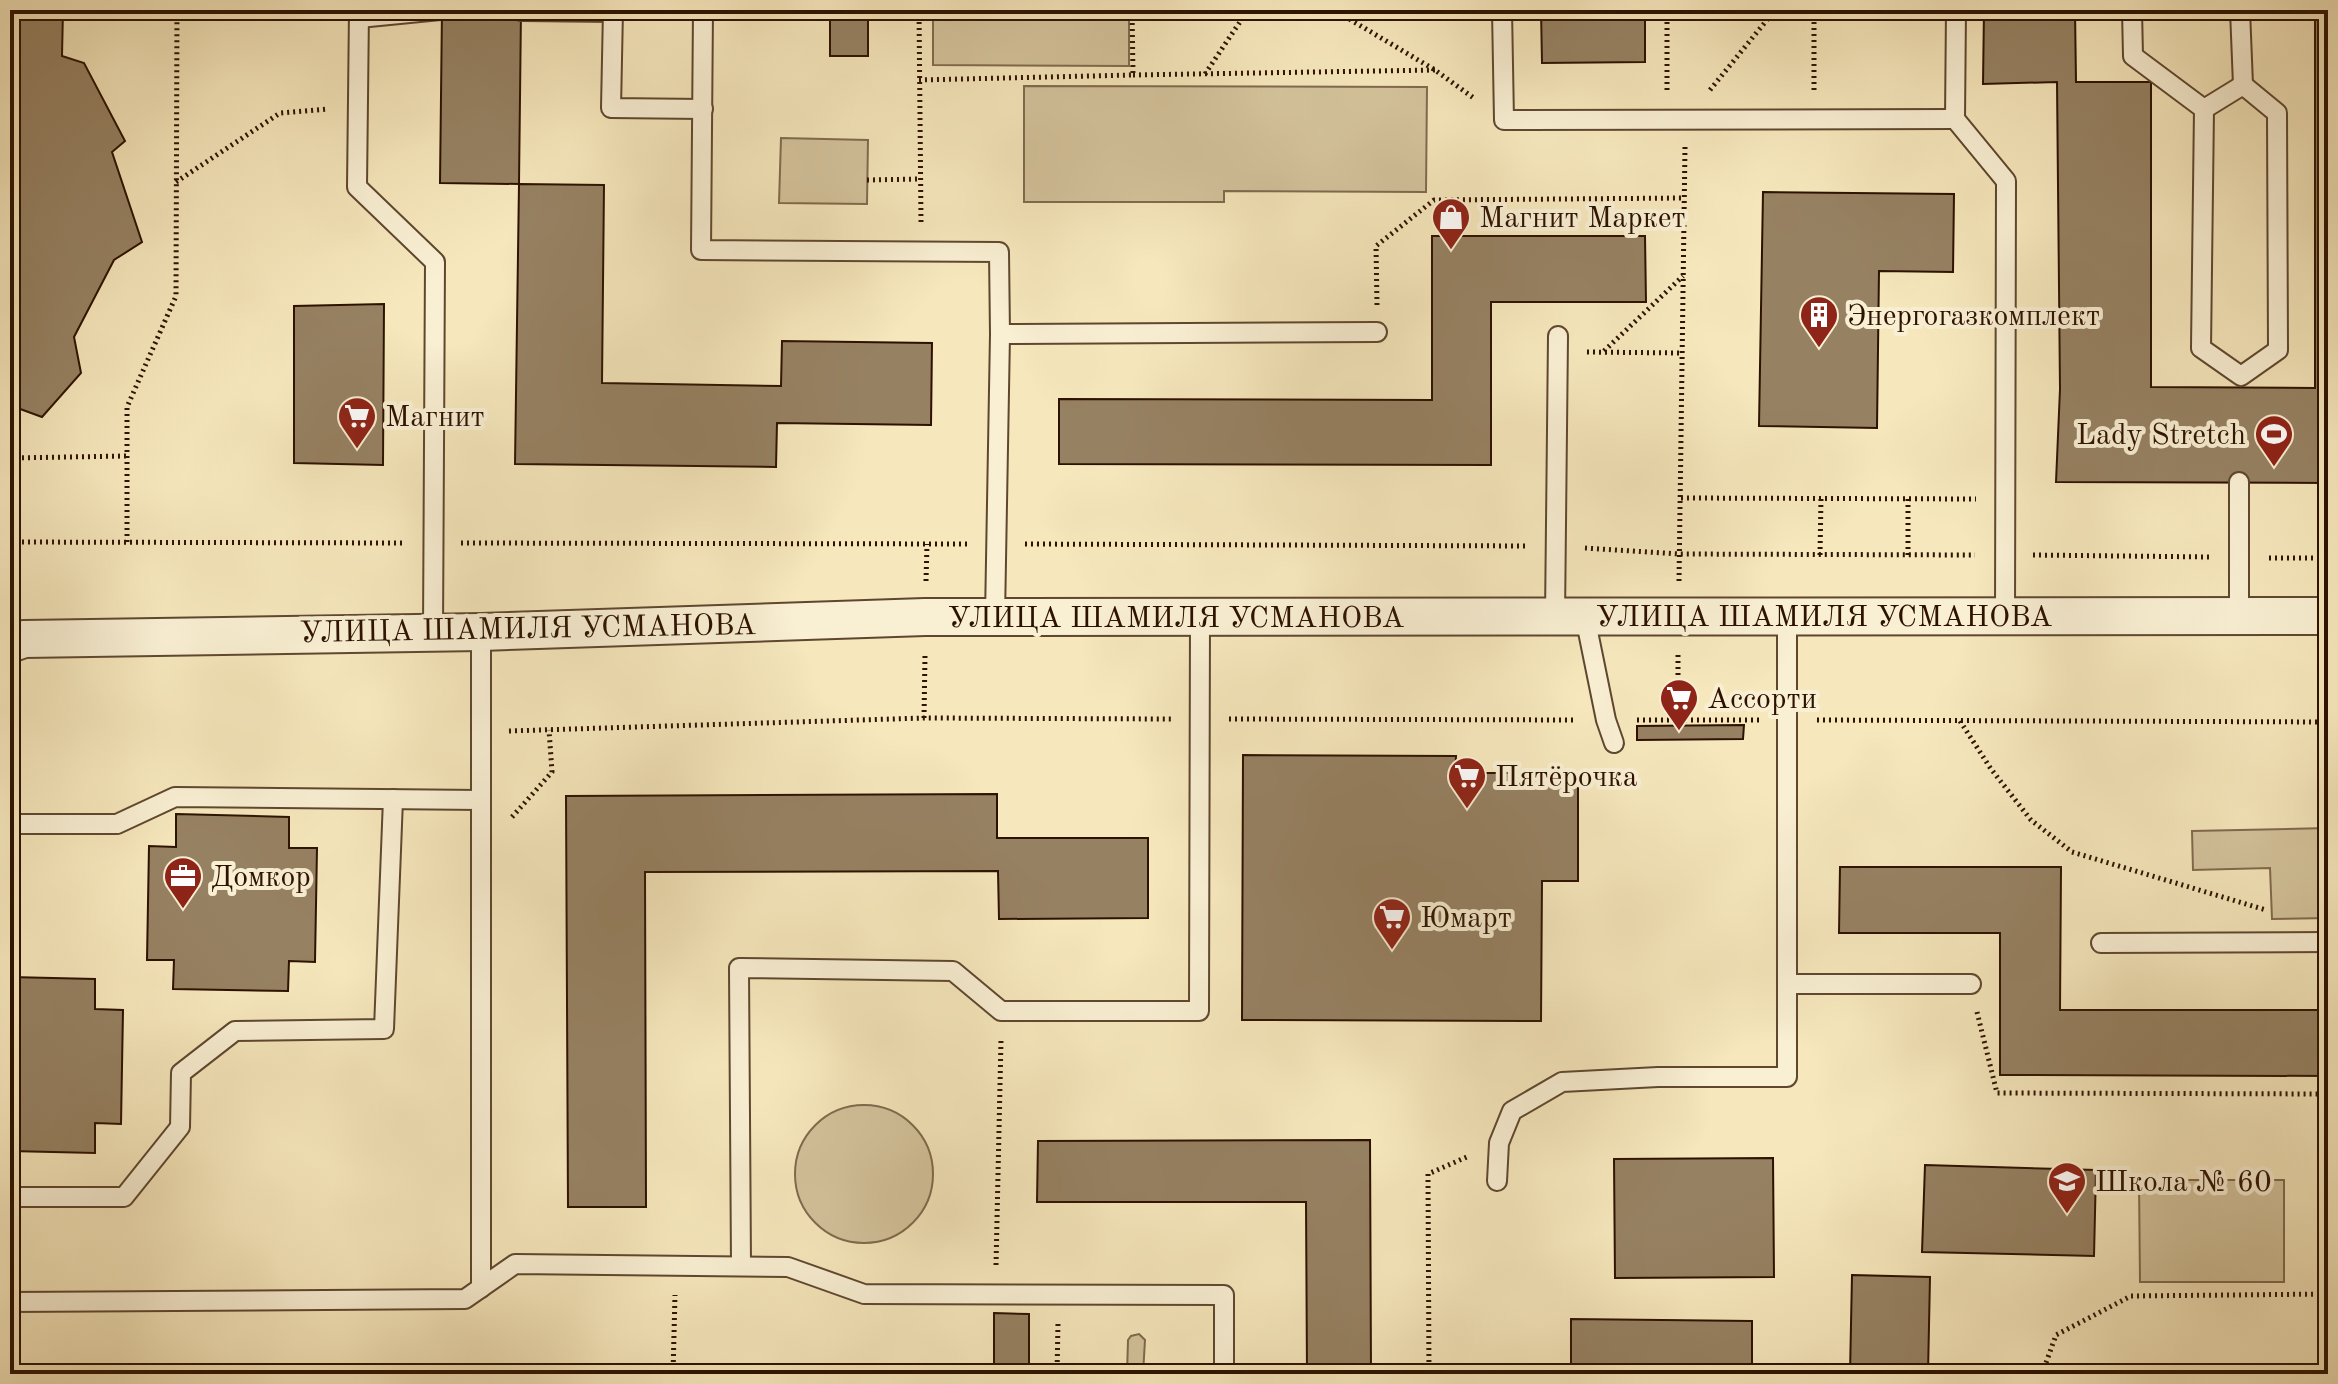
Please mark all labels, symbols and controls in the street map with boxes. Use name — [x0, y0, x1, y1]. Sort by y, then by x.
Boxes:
shop icon: Магнит Маркет — [1430, 196, 1472, 251]
place label: Магнит Маркет — [1479, 204, 1686, 234]
building icon: Энергогазкомплект — [1798, 294, 1840, 349]
place label: Энергогазкомплект — [1847, 302, 2100, 332]
supermarket icon: Магнит — [336, 395, 378, 450]
place label: Магнит — [385, 403, 485, 433]
sports icon: Lady Stretch — [2253, 413, 2295, 468]
place label: Lady Stretch — [2076, 421, 2246, 451]
street label: УЛИЦА ШАМИЛЯ УСМАНОВА — [1596, 603, 2052, 633]
street label: УЛИЦА ШАМИЛЯ УСМАНОВА — [948, 604, 1404, 634]
street label: УЛИЦА ШАМИЛЯ УСМАНОВА — [299, 611, 757, 649]
supermarket icon: Ассорти — [1658, 677, 1700, 732]
place label: Ассорти — [1707, 685, 1817, 715]
supermarket icon: Пятёрочка — [1446, 755, 1488, 810]
place label: Пятёрочка — [1495, 763, 1638, 793]
office icon: Домкор — [162, 855, 204, 910]
place label: Домкор — [211, 863, 311, 893]
supermarket icon: Юмарт — [1371, 896, 1413, 951]
place label: Юмарт — [1420, 904, 1512, 934]
school or university icon: Школа № 60 — [2046, 1160, 2088, 1215]
place label: Школа № 60 — [2095, 1168, 2272, 1198]

